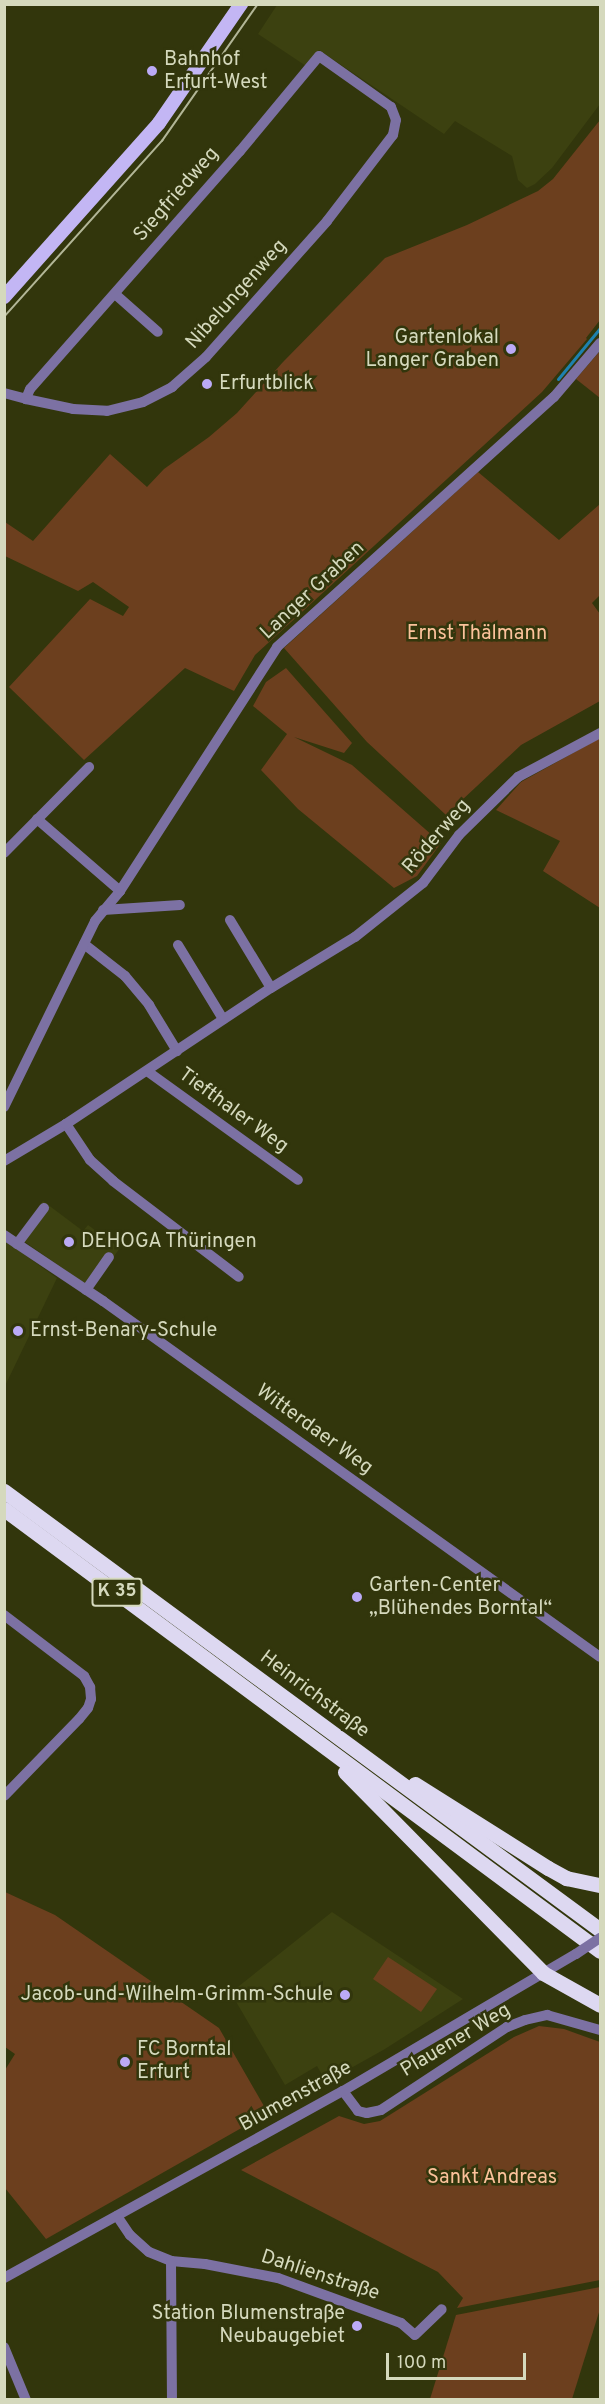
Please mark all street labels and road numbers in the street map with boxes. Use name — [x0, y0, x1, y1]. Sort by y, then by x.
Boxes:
street label: Siegfriedweg — [129, 143, 225, 247]
street label: Nibelungenweg — [181, 235, 293, 355]
street label: Langer Graben — [256, 537, 370, 645]
street label: Röderweg — [398, 795, 476, 879]
street label: Tiefthaler Weg — [173, 1063, 293, 1159]
street label: Witterdaer Weg — [251, 1379, 377, 1481]
road number: K 35 — [90, 1577, 144, 1607]
street label: Heinrichstraße — [254, 1646, 374, 1744]
street label: Plauener Weg — [397, 1999, 515, 2083]
street label: Blumenstraße — [236, 2056, 356, 2138]
street label: Dahlienstraße — [258, 2246, 382, 2306]

